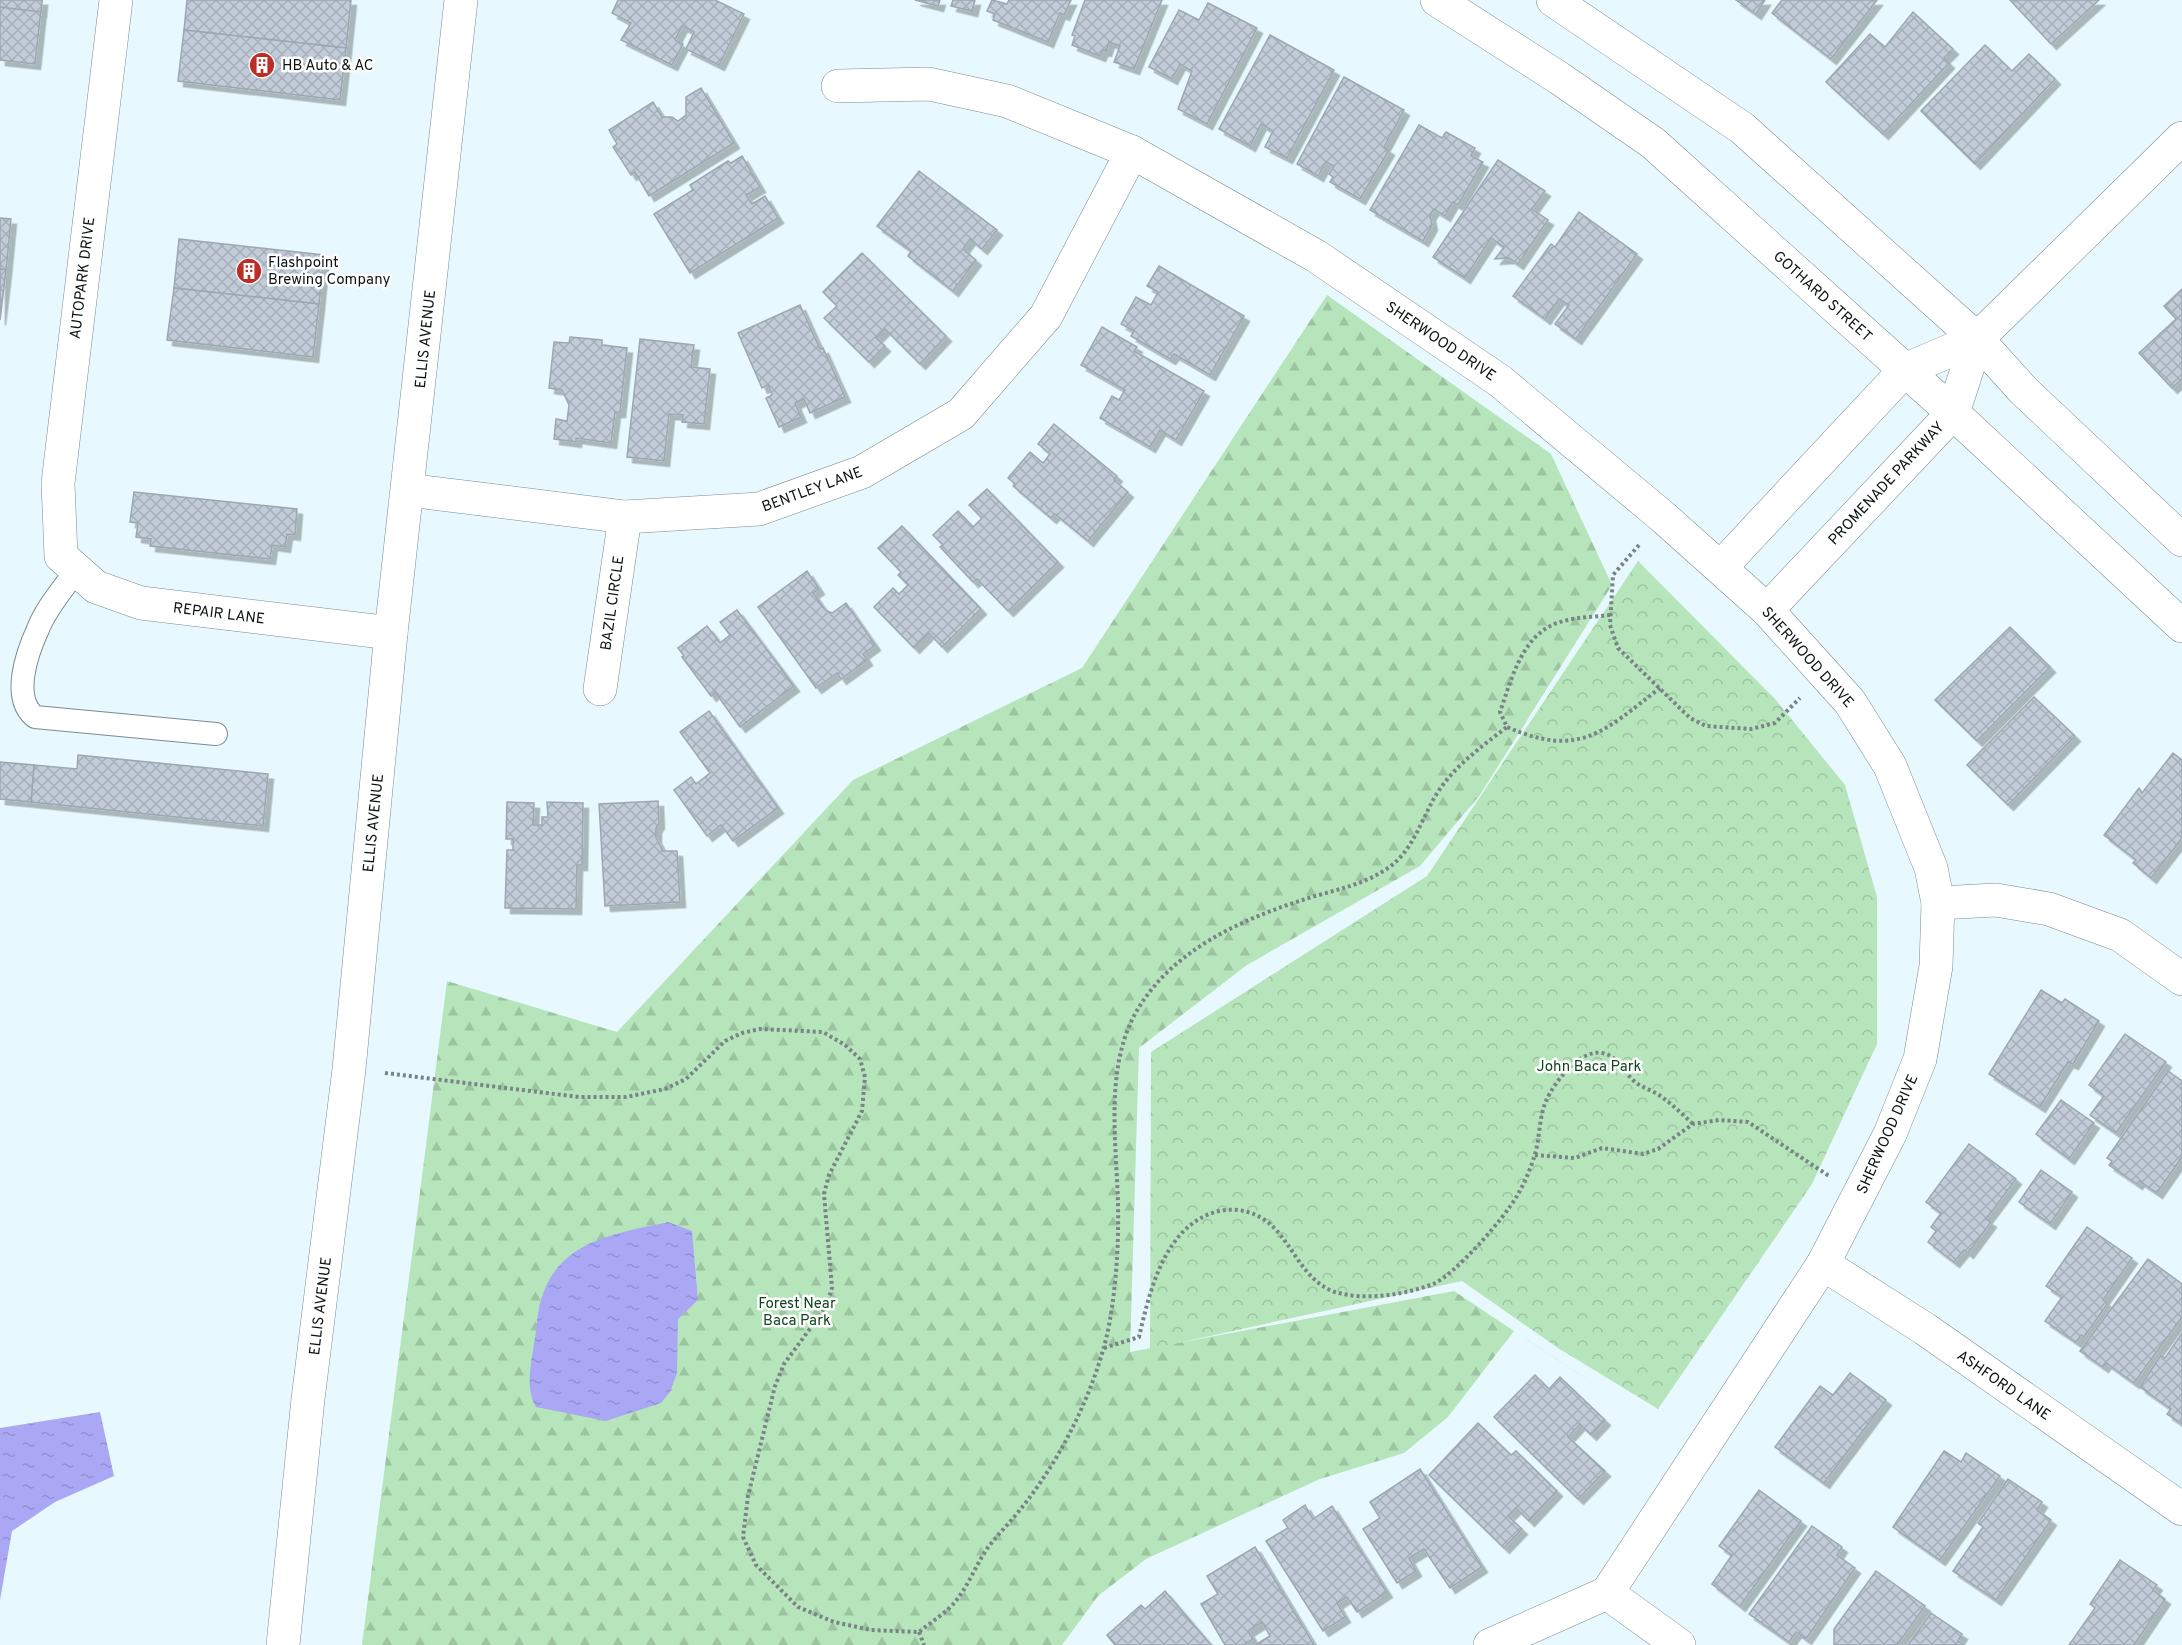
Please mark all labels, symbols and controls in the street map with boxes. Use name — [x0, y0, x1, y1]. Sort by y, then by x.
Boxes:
building icon: HB Auto & AC — [247, 50, 277, 80]
place label: HB Auto & AC — [282, 57, 373, 76]
street label: AUTOPARK DRIVE — [67, 216, 100, 340]
street label: GOTHARD STREET — [1768, 248, 1876, 347]
place label: Flashpoint Brewing Company — [268, 254, 391, 290]
building icon: Flashpoint Brewing Company — [234, 256, 264, 286]
street label: ELLIS AVENUE — [412, 289, 441, 389]
street label: SHERWOOD DRIVE — [1381, 298, 1499, 386]
street label: PROMENADE PARKWAY — [1825, 418, 1950, 550]
street label: BENTLEY LANE — [760, 463, 865, 517]
street label: BAZIL CIRCLE — [597, 555, 630, 652]
street label: REPAIR LANE — [172, 599, 266, 630]
street label: SHERWOOD DRIVE — [1757, 604, 1857, 712]
street label: ELLIS AVENUE — [360, 773, 389, 873]
park label: John Baca Park — [1537, 1058, 1642, 1077]
street label: SHERWOOD DRIVE — [1853, 1072, 1923, 1197]
street label: ELLIS AVENUE — [306, 1256, 337, 1356]
park label: Forest Near Baca Park — [758, 1295, 836, 1331]
street label: ASHFORD LANE — [1952, 1347, 2054, 1426]

